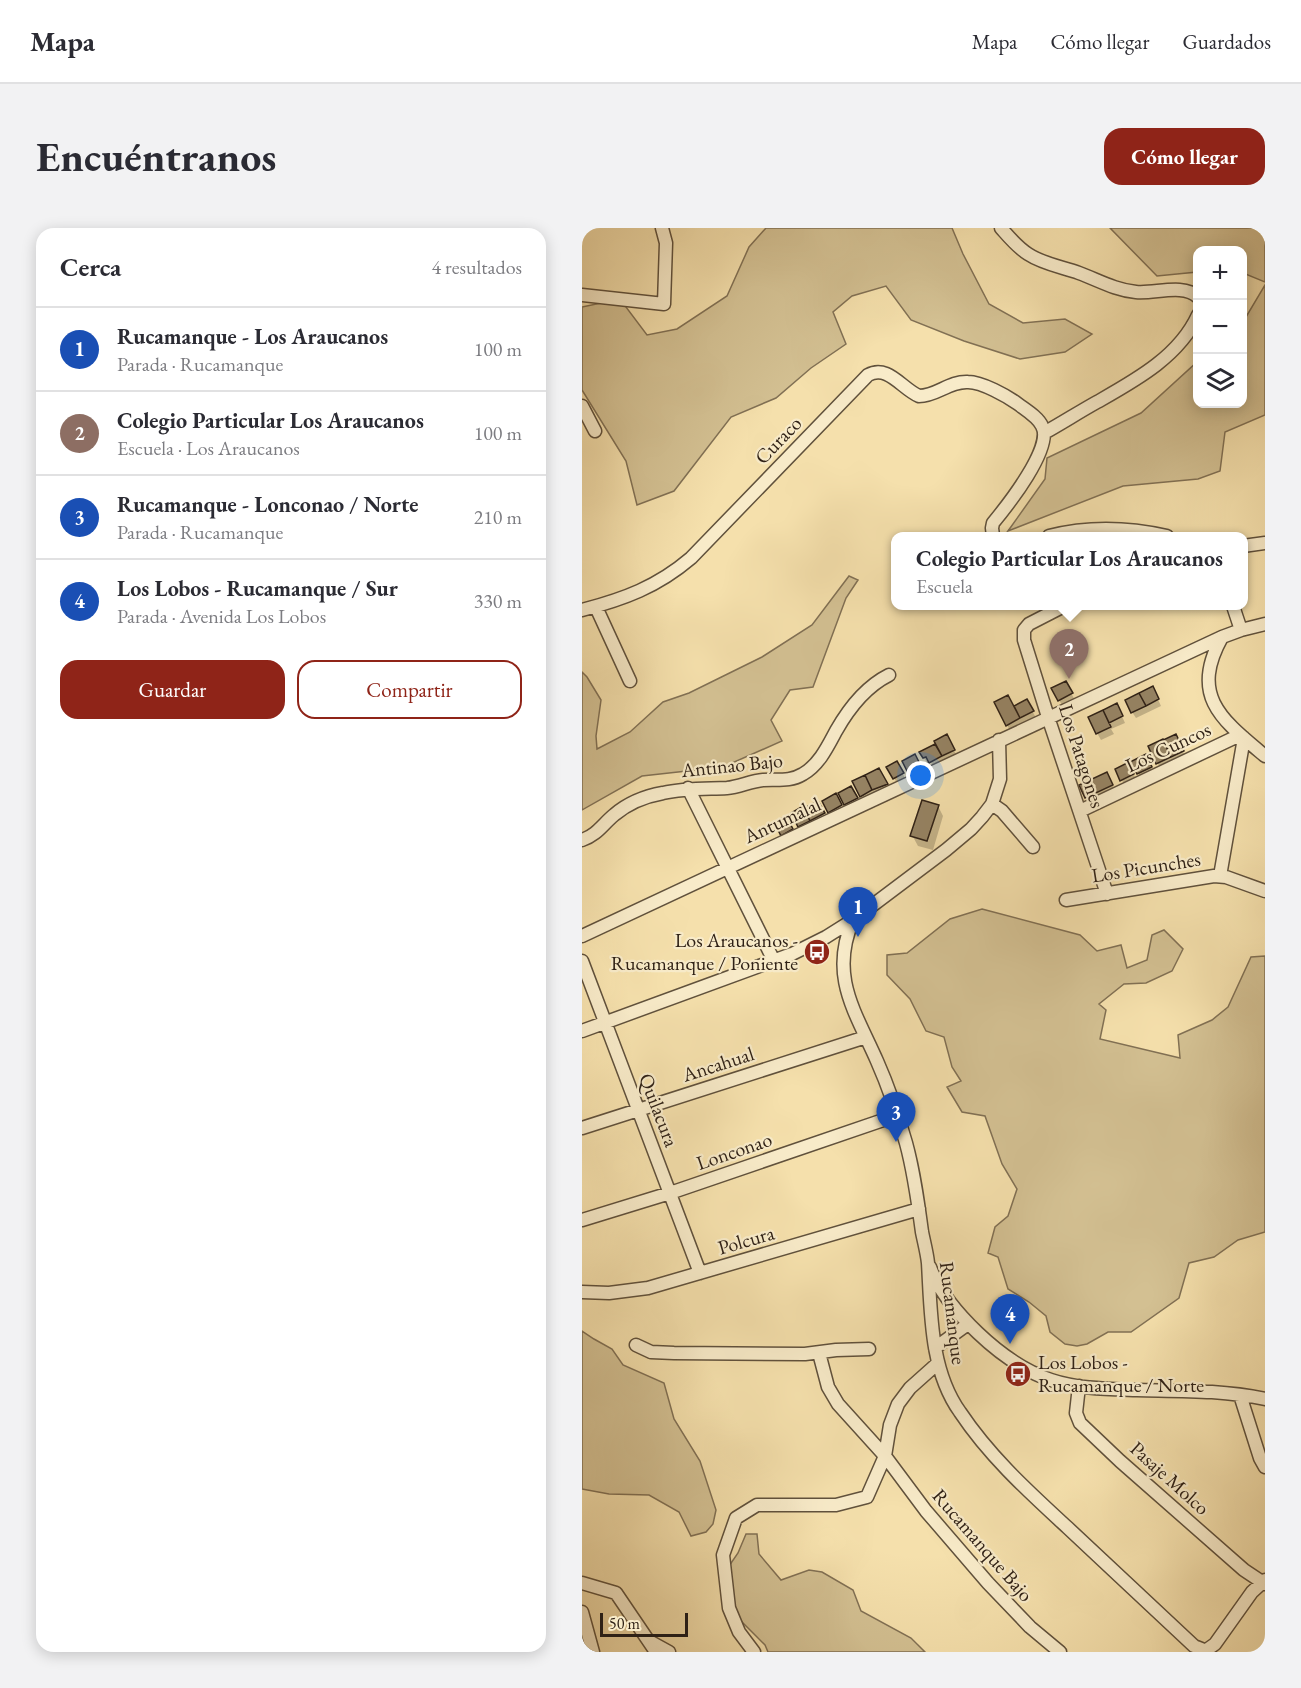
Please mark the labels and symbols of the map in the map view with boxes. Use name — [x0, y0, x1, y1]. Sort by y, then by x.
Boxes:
street label: Curaco — [749, 410, 807, 470]
pin: 2 — [1050, 630, 1088, 679]
street label: Los Patagones — [1053, 701, 1111, 811]
street label: Los Cuncos — [1121, 716, 1215, 778]
street label: Antinao Bajo — [679, 747, 784, 783]
your location — [906, 761, 935, 790]
street label: Antumalal — [738, 791, 825, 850]
street label: Los Picunches — [1090, 846, 1202, 888]
pin: 1 — [838, 888, 878, 937]
place label: Los Araucanos - Rucamanque / Poniente — [611, 927, 798, 976]
bus stop icon: Los Araucanos - Rucamanque / Poniente — [802, 937, 832, 967]
street label: Ancahual — [678, 1040, 757, 1088]
street label: Quilacura — [633, 1069, 685, 1151]
pin: 3 — [876, 1092, 916, 1142]
street label: Lonconao — [693, 1126, 775, 1176]
street label: Polcura — [715, 1220, 777, 1260]
street label: Rucamanque — [934, 1260, 972, 1366]
pin: 4 — [990, 1294, 1030, 1344]
place label: Los Lobos - Rucamanque / Norte — [1038, 1349, 1204, 1398]
bus stop icon: Los Lobos - Rucamanque / Norte — [1003, 1359, 1033, 1389]
street label: Pasaje Molco — [1125, 1435, 1215, 1521]
street label: Rucamanque Bajo — [927, 1483, 1039, 1607]
scale bar — [600, 1610, 688, 1638]

